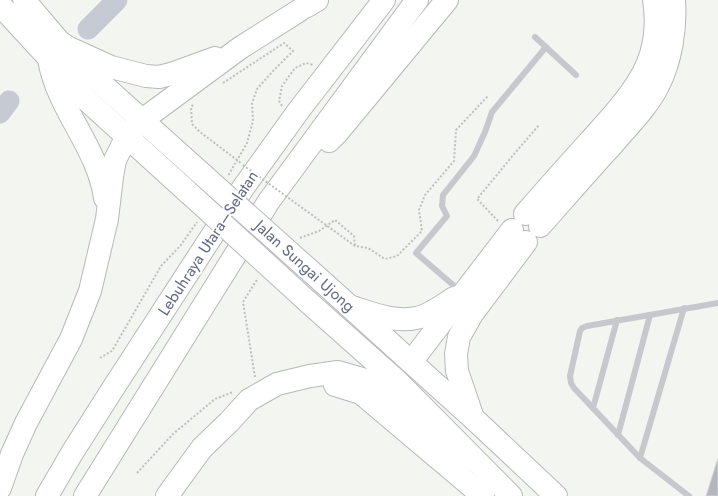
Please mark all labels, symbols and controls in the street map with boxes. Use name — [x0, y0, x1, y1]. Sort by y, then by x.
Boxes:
street label: Lebuhraya Utara–Selatan — [152, 166, 264, 320]
street label: Jalan Sungai Ujong — [248, 213, 360, 317]

